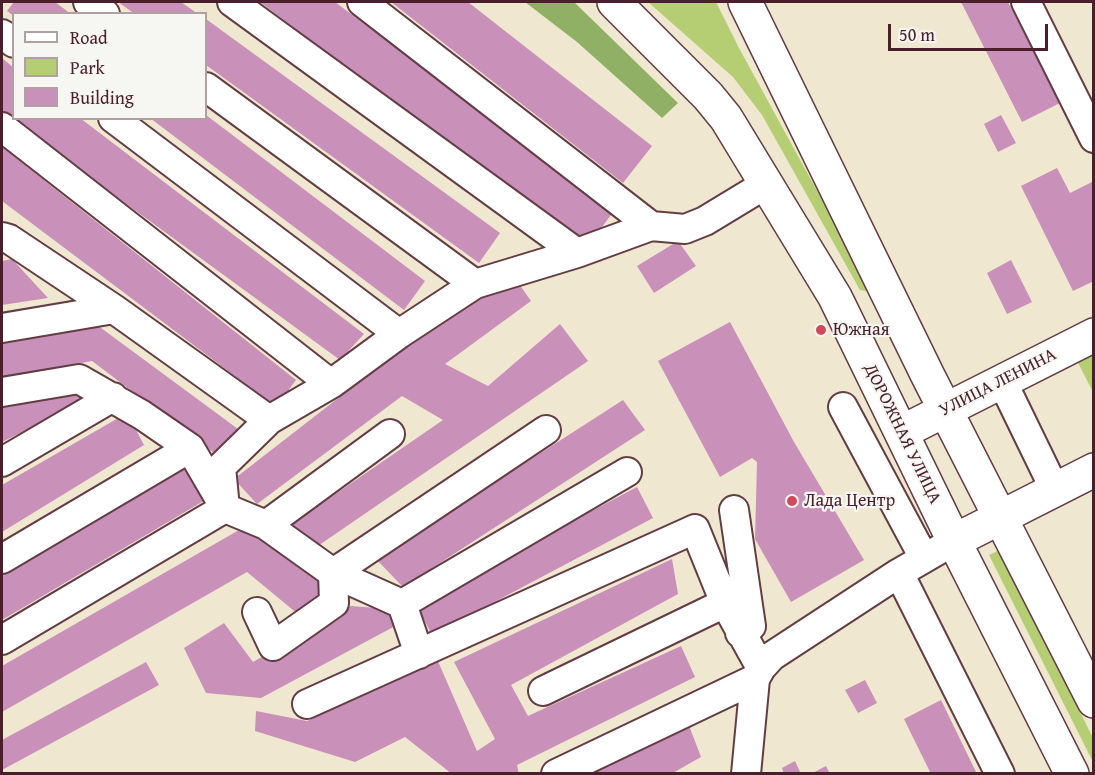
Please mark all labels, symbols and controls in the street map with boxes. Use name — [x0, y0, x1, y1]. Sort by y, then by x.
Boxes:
legend — [12, 12, 207, 120]
scale bar — [891, 12, 1052, 50]
text: 50 m — [899, 21, 935, 48]
text: Road — [70, 24, 108, 51]
text: Park — [70, 54, 105, 81]
text: Building — [70, 84, 134, 111]
place label: Южная — [833, 319, 890, 341]
marker: Южная — [814, 323, 828, 337]
street label: УЛИЦА ЛЕНИНА — [936, 344, 1060, 422]
street label: ДОРОЖНАЯ УЛИЦА — [859, 360, 945, 508]
place label: Лада Центр — [804, 490, 895, 512]
marker: Лада Центр — [785, 494, 799, 508]

